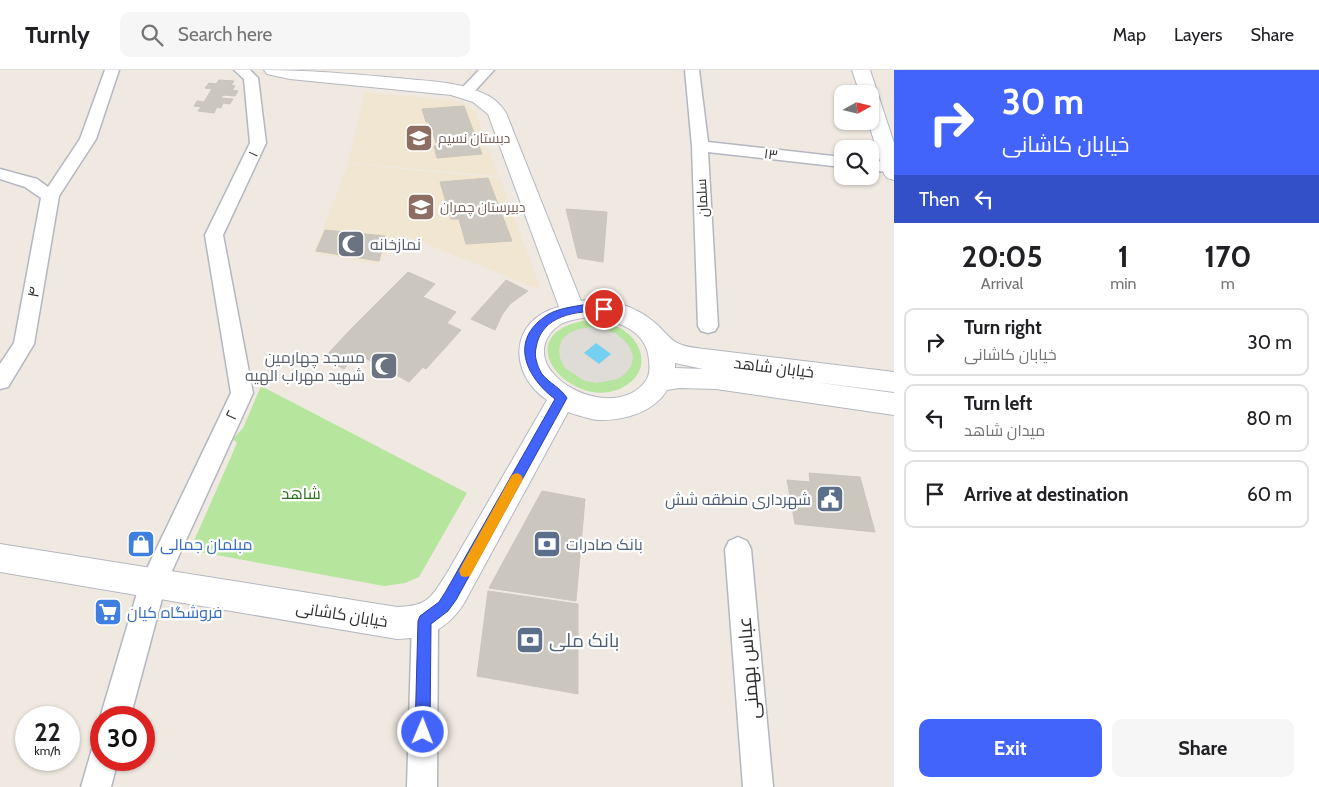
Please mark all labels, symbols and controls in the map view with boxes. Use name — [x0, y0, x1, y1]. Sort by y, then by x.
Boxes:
search box — [120, 12, 470, 57]
text: Turnly — [25, 20, 90, 49]
icon: search — [138, 21, 166, 49]
text: Search here — [178, 23, 272, 46]
text: Map — [1113, 24, 1146, 46]
text: Layers — [1174, 24, 1223, 46]
text: Share — [1251, 24, 1294, 46]
text: 30 m — [1002, 80, 1084, 123]
north arrow — [834, 85, 879, 130]
map controls — [834, 85, 879, 185]
icon: right — [919, 90, 984, 155]
school or university icon: دبستان نسیم — [404, 123, 434, 153]
place label: دبستان نسیم — [438, 129, 510, 148]
text: خیابان کاشانی — [1002, 131, 1129, 158]
button: search — [834, 140, 879, 185]
street label: ۱۳ — [763, 144, 779, 164]
street label: ۱ — [244, 148, 262, 160]
street label: سلمان — [692, 178, 712, 218]
icon: left — [970, 185, 998, 213]
text: Then — [919, 188, 960, 211]
school or university icon: دبیرستان چمران — [406, 192, 436, 222]
place label: دبیرستان چمران — [440, 198, 526, 217]
mosque icon: نمازخانه — [336, 229, 366, 259]
place label: نمازخانه — [370, 235, 421, 254]
text: 20:05 — [962, 238, 1043, 275]
text: 1 — [1118, 238, 1129, 275]
text: 170 — [1204, 238, 1251, 275]
text: Arrival — [981, 274, 1023, 293]
text: min — [1110, 274, 1137, 293]
text: m — [1221, 274, 1235, 293]
street label: ۴ — [23, 285, 44, 299]
pin — [583, 288, 625, 330]
icon: arrive — [590, 295, 618, 323]
text: Turn right — [964, 316, 1042, 339]
icon: right — [921, 328, 949, 356]
text: 30 m — [1248, 331, 1292, 354]
text: خیابان کاشانی — [964, 345, 1057, 364]
place label: مسجد چهارمین شهید مهراب الهیه — [245, 348, 365, 386]
mosque icon: مسجد چهارمین شهید مهراب الهیه — [369, 351, 399, 381]
street label: خیابان شاهد — [733, 353, 815, 383]
text: Turn left — [964, 392, 1032, 415]
icon: left — [921, 404, 949, 432]
street label: ۲ — [221, 407, 242, 423]
text: 80 m — [1246, 407, 1292, 430]
text: میدان شاهد — [964, 421, 1045, 440]
icon: arrive — [921, 480, 949, 508]
text: Arrive at destination — [964, 483, 1128, 506]
text: 60 m — [1247, 483, 1292, 506]
park label: شاهد — [281, 484, 321, 503]
public building icon: شهرداری منطقه شش — [815, 484, 845, 514]
place label: شهرداری منطقه شش — [665, 490, 811, 510]
shop icon: مبلمان جمالی — [126, 529, 156, 559]
bank icon: بانک صادرات — [532, 529, 562, 559]
place label: مبلمان جمالی — [160, 535, 253, 555]
place label: بانک صادرات — [566, 535, 643, 554]
supermarket icon: فروشگاه کیان — [93, 597, 123, 627]
street label: خیابان کاشانی — [295, 598, 389, 632]
place label: فروشگاه کیان — [127, 603, 223, 623]
street label: عباس بهمنی — [733, 616, 764, 720]
bank icon: بانک ملی — [515, 625, 545, 655]
place label: بانک ملی — [549, 629, 619, 652]
position arrow — [396, 705, 448, 757]
speed limit sign: 30 — [90, 706, 155, 771]
text: 22 — [34, 717, 61, 747]
button: Exit — [919, 719, 1102, 777]
button: Share — [1112, 719, 1294, 777]
text: km/h — [34, 743, 61, 758]

